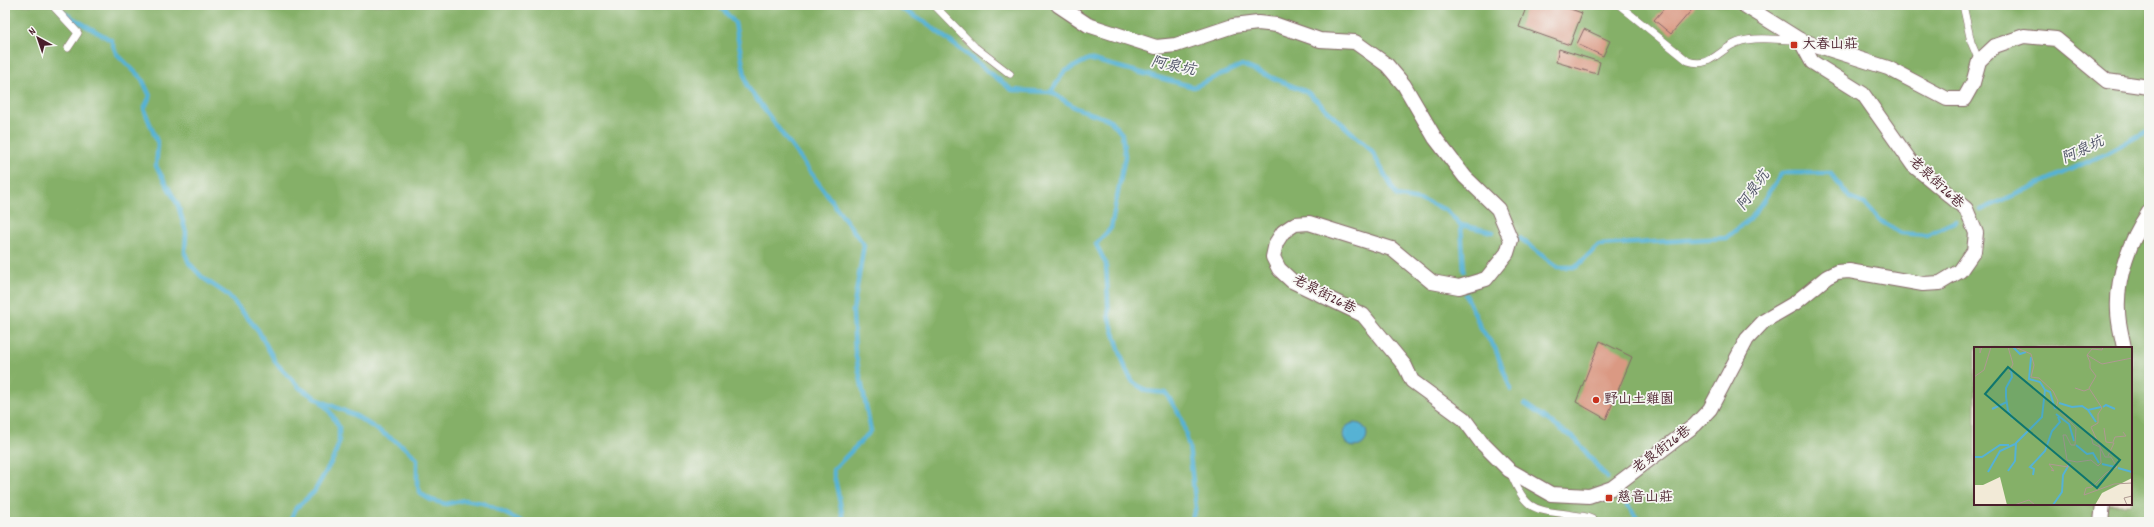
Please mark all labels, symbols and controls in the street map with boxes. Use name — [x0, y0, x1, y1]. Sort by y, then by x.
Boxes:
north arrow — [18, 18, 58, 58]
text: N — [26, 24, 41, 40]
place label: 大春山莊 — [1802, 35, 1858, 55]
marker: 大春山莊 — [1789, 40, 1799, 50]
water label: 阿泉坑 — [1149, 52, 1199, 83]
water label: 阿泉坑 — [2058, 131, 2110, 170]
street label: 老泉街26巷 — [1904, 152, 1969, 215]
water label: 阿泉坑 — [1732, 165, 1777, 216]
street label: 老泉街26巷 — [1289, 270, 1360, 320]
inset map — [1974, 347, 2132, 505]
place label: 野山土雞園 — [1604, 390, 1674, 410]
marker: 野山土雞園 — [1591, 395, 1601, 405]
street label: 老泉街26巷 — [1628, 421, 1696, 479]
place label: 慈音山莊 — [1617, 488, 1673, 508]
marker: 慈音山莊 — [1604, 493, 1614, 503]

